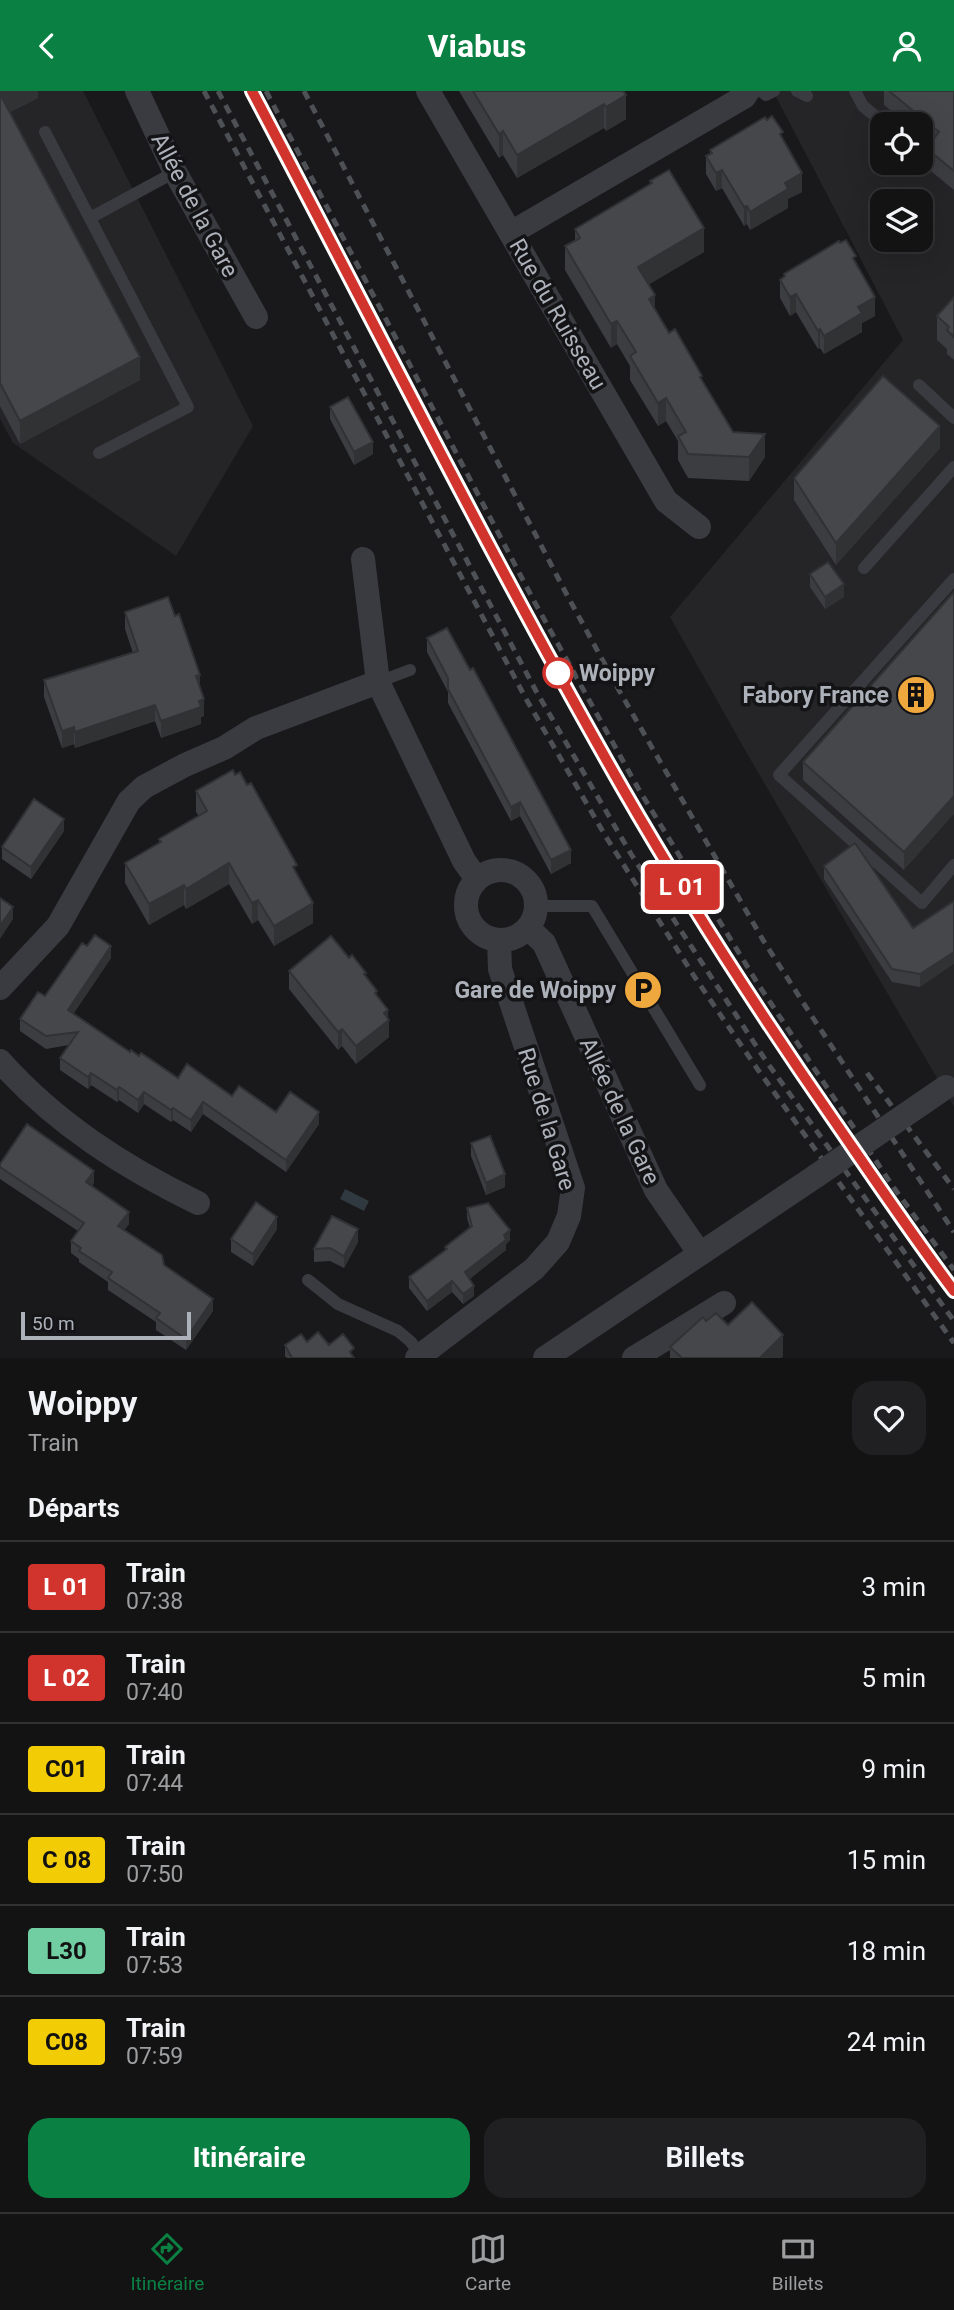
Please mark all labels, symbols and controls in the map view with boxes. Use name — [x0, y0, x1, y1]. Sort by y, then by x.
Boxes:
icon: back — [28, 27, 66, 65]
text: Viabus — [428, 27, 526, 65]
icon: person — [888, 27, 926, 65]
map controls — [870, 112, 933, 252]
button: locate — [870, 112, 933, 175]
street label: Allée de la Gare — [145, 129, 244, 282]
button: layers — [870, 189, 933, 252]
street label: Rue du Ruisseau — [503, 234, 612, 394]
marker: Woippy — [543, 658, 573, 688]
place label: Woippy — [579, 660, 656, 687]
building icon: Fabory France — [895, 674, 937, 716]
place label: Fabory France — [743, 682, 889, 709]
line badge: L 01 — [633, 864, 731, 910]
text: L 01 — [659, 873, 705, 901]
parking icon: Gare de Woippy — [622, 969, 664, 1011]
place label: Gare de Woippy — [454, 977, 616, 1004]
street label: Allée de la Gare — [574, 1033, 665, 1189]
street label: Rue de la Gare — [512, 1045, 581, 1194]
scale bar — [21, 1309, 191, 1341]
text: 50 m — [32, 1312, 75, 1335]
button: heart — [852, 1381, 926, 1455]
text: Woippy — [28, 1384, 137, 1423]
text: Train — [28, 1430, 79, 1457]
text: Départs — [28, 1493, 120, 1523]
text: Train — [126, 1558, 186, 1588]
text: 3 min — [861, 1572, 926, 1602]
text: L 01 — [43, 1573, 90, 1601]
text: 07:38 — [126, 1588, 183, 1615]
text: Train — [126, 1649, 186, 1679]
text: 5 min — [861, 1663, 926, 1693]
text: L 02 — [43, 1664, 90, 1692]
text: 07:40 — [126, 1679, 183, 1706]
text: Train — [126, 1740, 186, 1770]
text: 9 min — [861, 1754, 926, 1784]
text: C01 — [45, 1755, 88, 1783]
text: 07:44 — [126, 1770, 183, 1797]
text: Train — [126, 1831, 186, 1861]
text: 15 min — [847, 1845, 926, 1875]
text: C 08 — [42, 1846, 91, 1874]
text: 07:50 — [126, 1861, 184, 1888]
text: Train — [126, 1922, 186, 1952]
text: 18 min — [847, 1936, 926, 1966]
text: L30 — [46, 1937, 87, 1965]
text: 07:53 — [126, 1952, 183, 1979]
text: Train — [126, 2013, 186, 2043]
text: 24 min — [847, 2027, 926, 2057]
text: C08 — [45, 2028, 88, 2056]
text: 07:59 — [126, 2043, 183, 2070]
button: Itinéraire — [28, 2118, 470, 2198]
button: Billets — [484, 2118, 926, 2198]
tab: Itinéraire — [130, 2230, 204, 2295]
tab: Carte — [465, 2230, 511, 2295]
tab: Billets — [772, 2230, 824, 2295]

